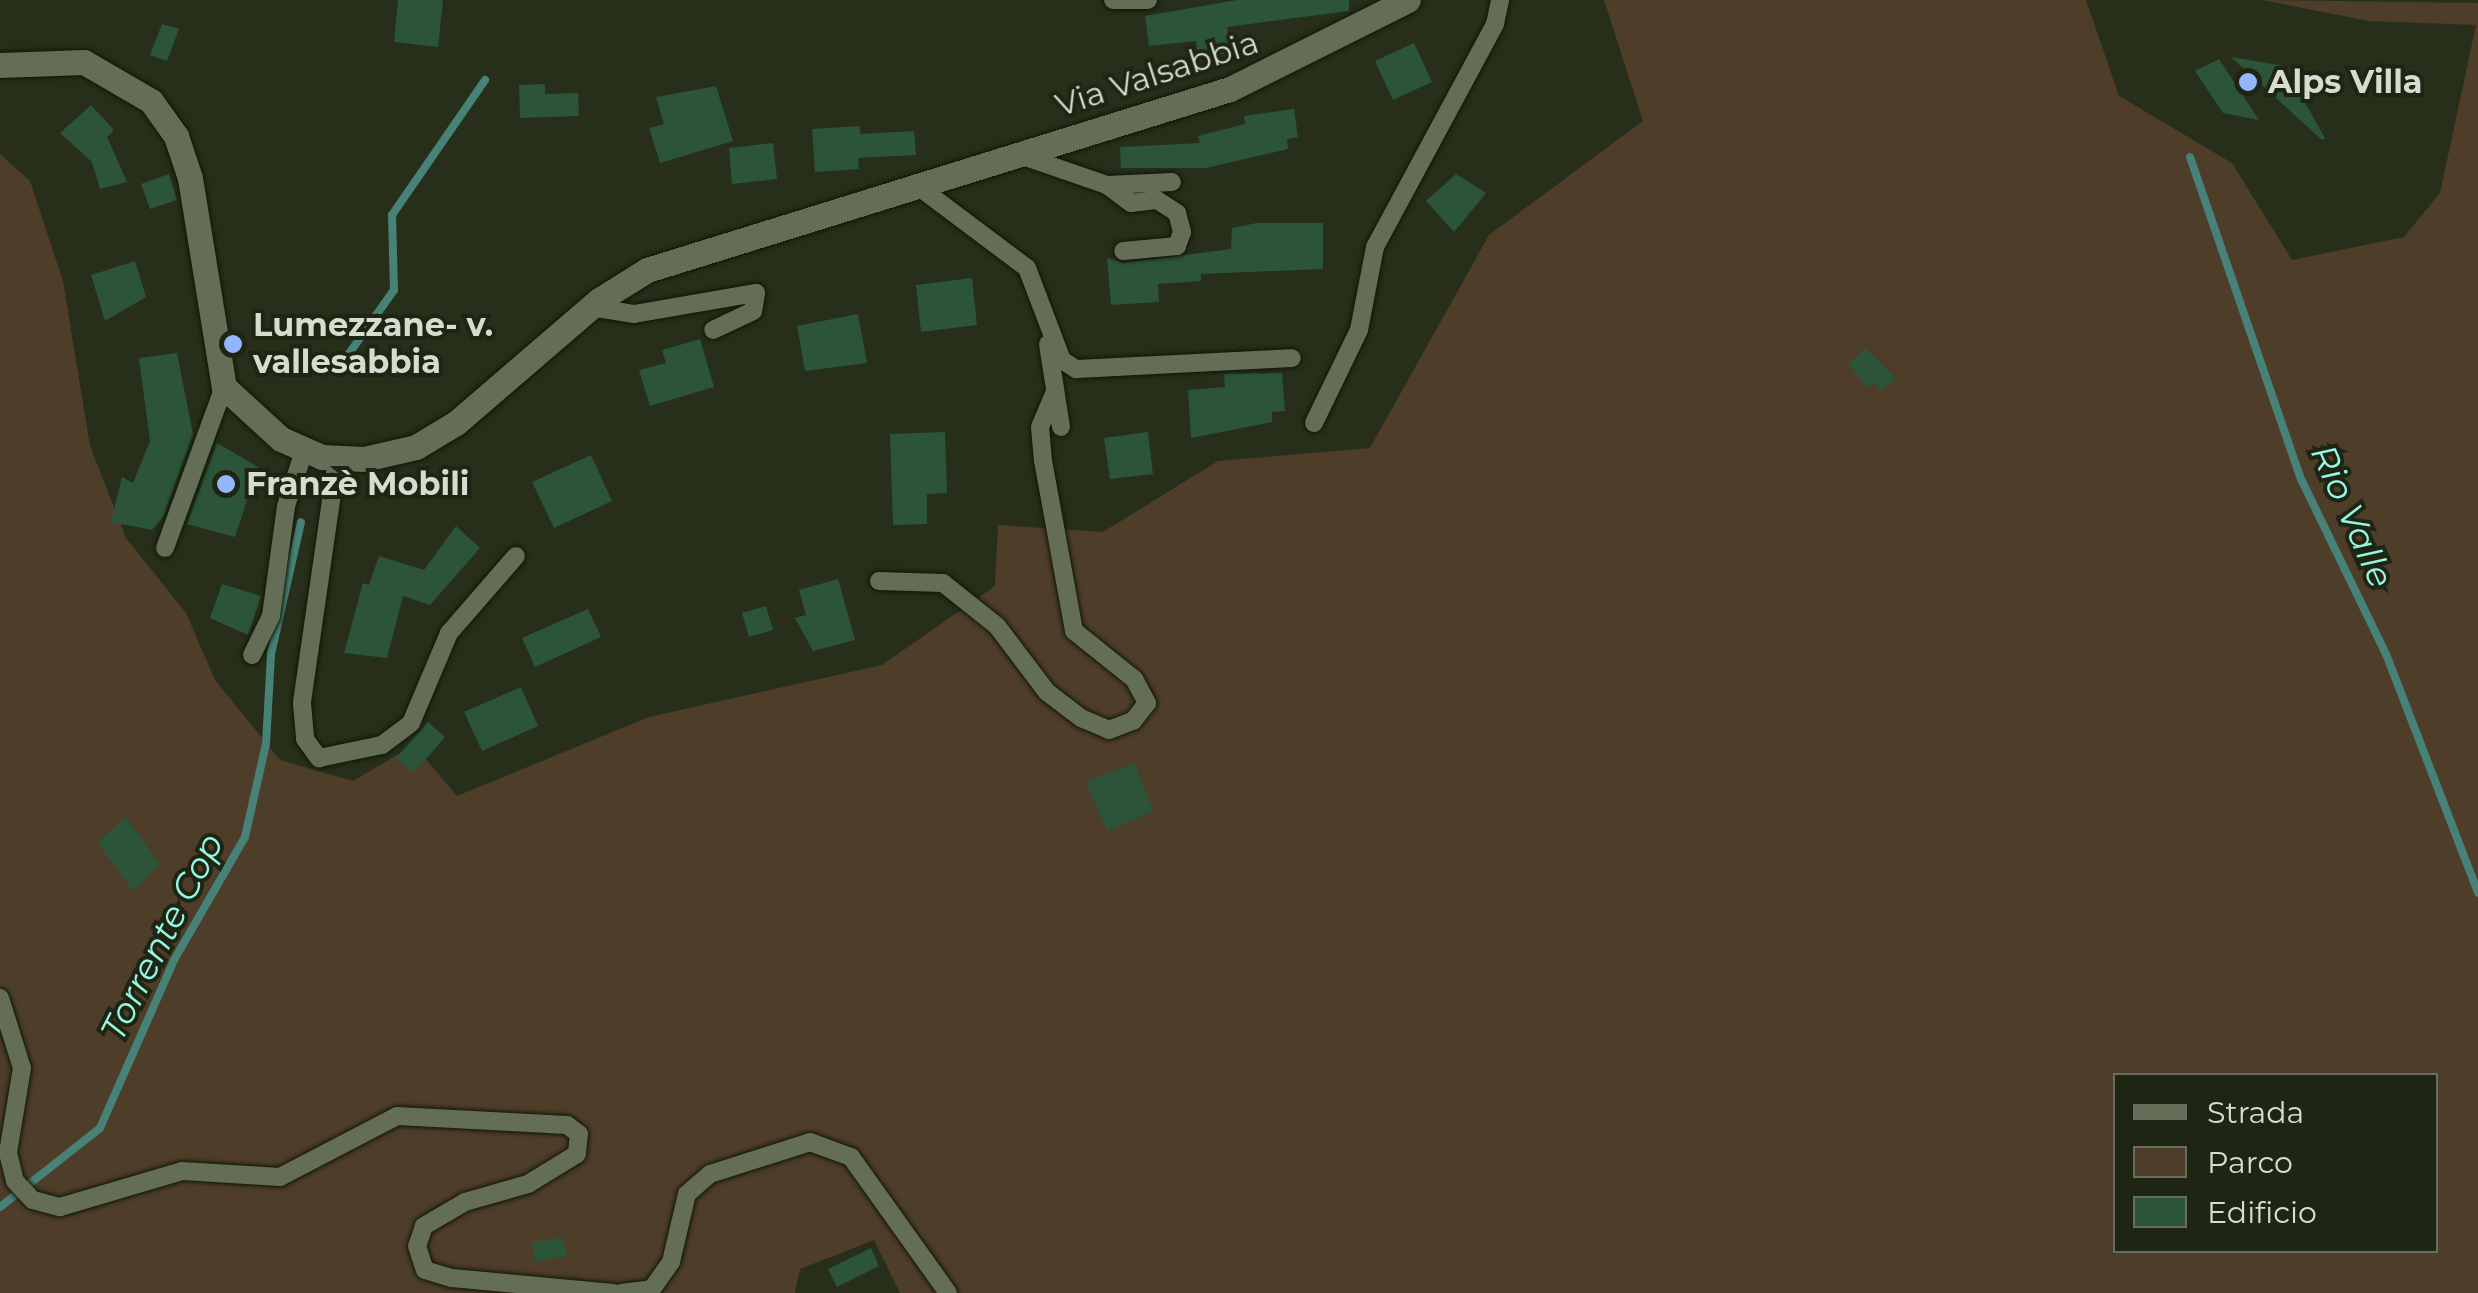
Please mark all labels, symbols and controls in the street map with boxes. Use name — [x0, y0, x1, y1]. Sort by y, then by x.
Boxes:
street label: Via Valsabbia — [1051, 23, 1263, 125]
place label: Alps Villa — [2268, 63, 2423, 101]
marker: Alps Villa — [2237, 71, 2259, 93]
place label: Lumezzane- v. vallesabbia — [253, 307, 493, 382]
marker: Lumezzane- v. vallesabbia — [222, 333, 244, 355]
water label: Rio Valle — [2302, 438, 2402, 594]
place label: Franzè Mobili — [246, 465, 469, 503]
marker: Franzè Mobili — [215, 473, 237, 495]
water label: Torrente Cop — [92, 827, 232, 1047]
legend — [2113, 1073, 2438, 1253]
text: Strada — [2207, 1094, 2304, 1131]
text: Parco — [2207, 1144, 2293, 1181]
text: Edificio — [2207, 1194, 2317, 1231]

